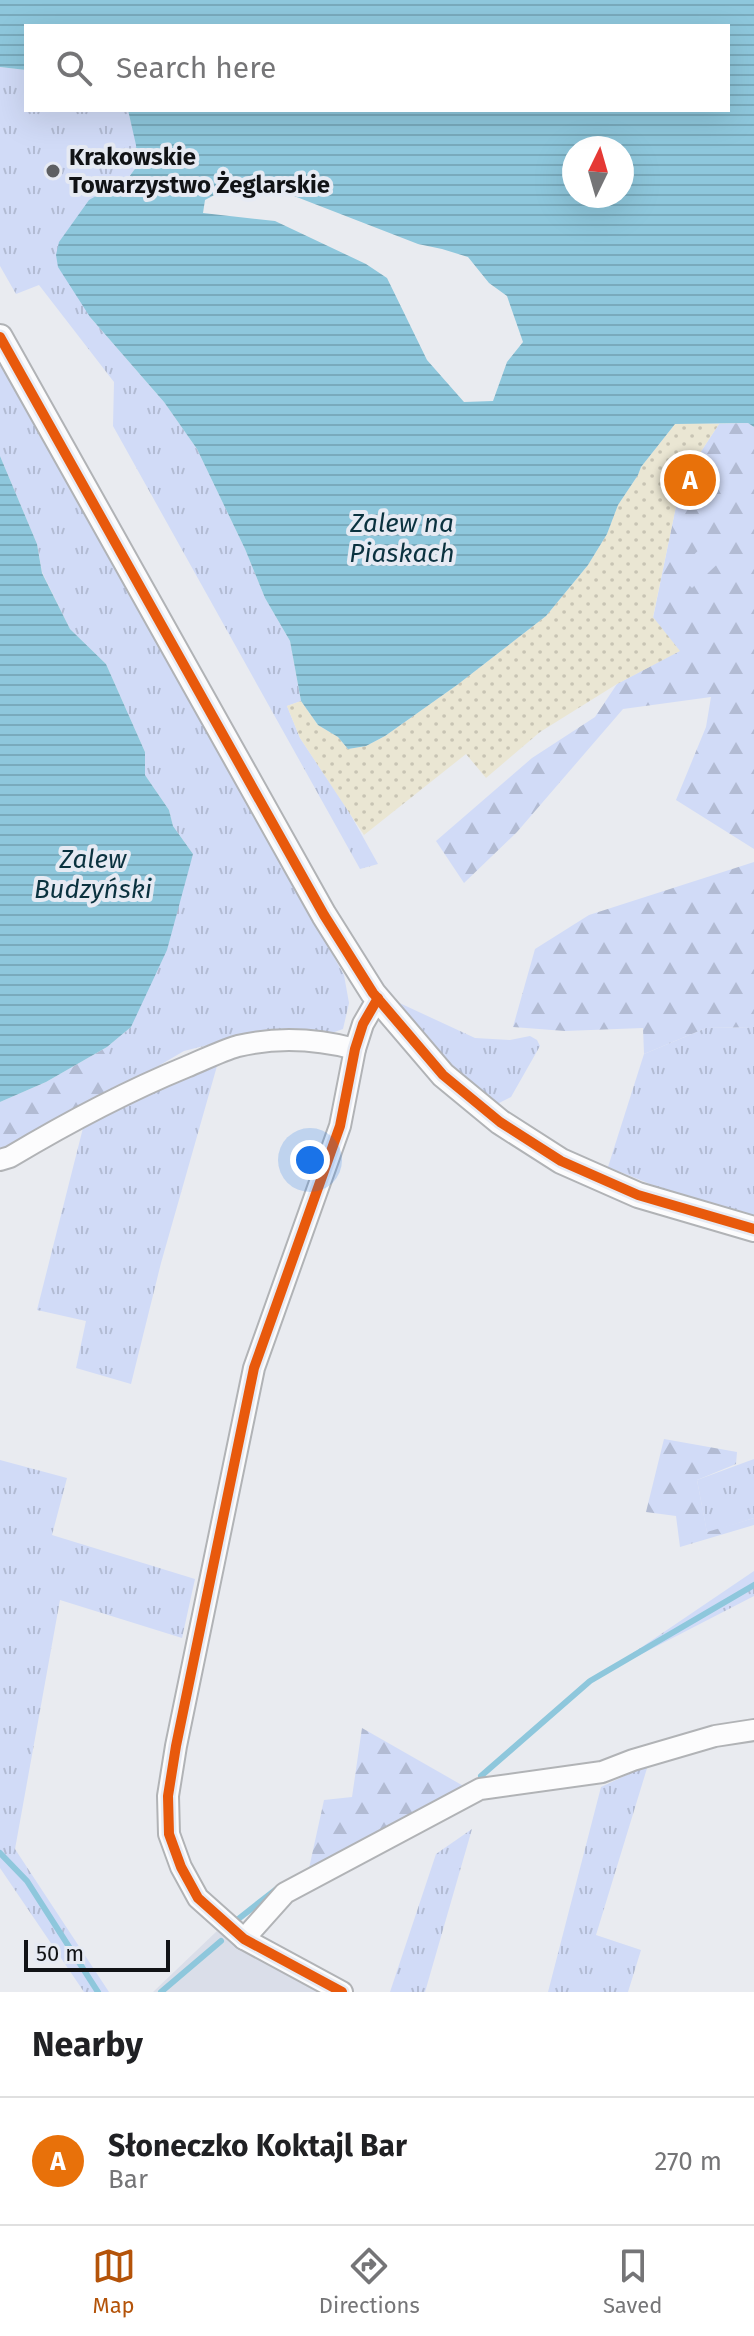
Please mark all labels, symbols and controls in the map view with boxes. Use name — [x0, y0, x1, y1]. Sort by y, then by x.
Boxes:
search box — [24, 24, 730, 112]
icon: search — [52, 46, 96, 90]
text: Search here — [116, 50, 276, 86]
north arrow — [562, 136, 634, 208]
place label: Krakowskie Towarzystwo Żeglarskie — [69, 143, 330, 199]
marker: Krakowskie Towarzystwo Żeglarskie — [44, 162, 62, 180]
pin: A — [664, 450, 716, 510]
water label: Zalew na Piaskach — [349, 508, 455, 569]
water label: Zalew Budzyński — [34, 844, 152, 905]
your location — [290, 1140, 330, 1180]
scale bar — [24, 1936, 170, 1972]
text: 50 m — [36, 1940, 84, 1967]
text: Nearby — [32, 2024, 143, 2065]
text: Słoneczko Koktajl Bar — [108, 2128, 407, 2164]
text: A — [50, 2146, 66, 2177]
text: 270 m — [654, 2146, 722, 2177]
text: Bar — [108, 2164, 148, 2195]
tab: Map — [92, 2244, 136, 2319]
tab: Directions — [319, 2244, 420, 2319]
tab: Saved — [603, 2244, 662, 2319]

